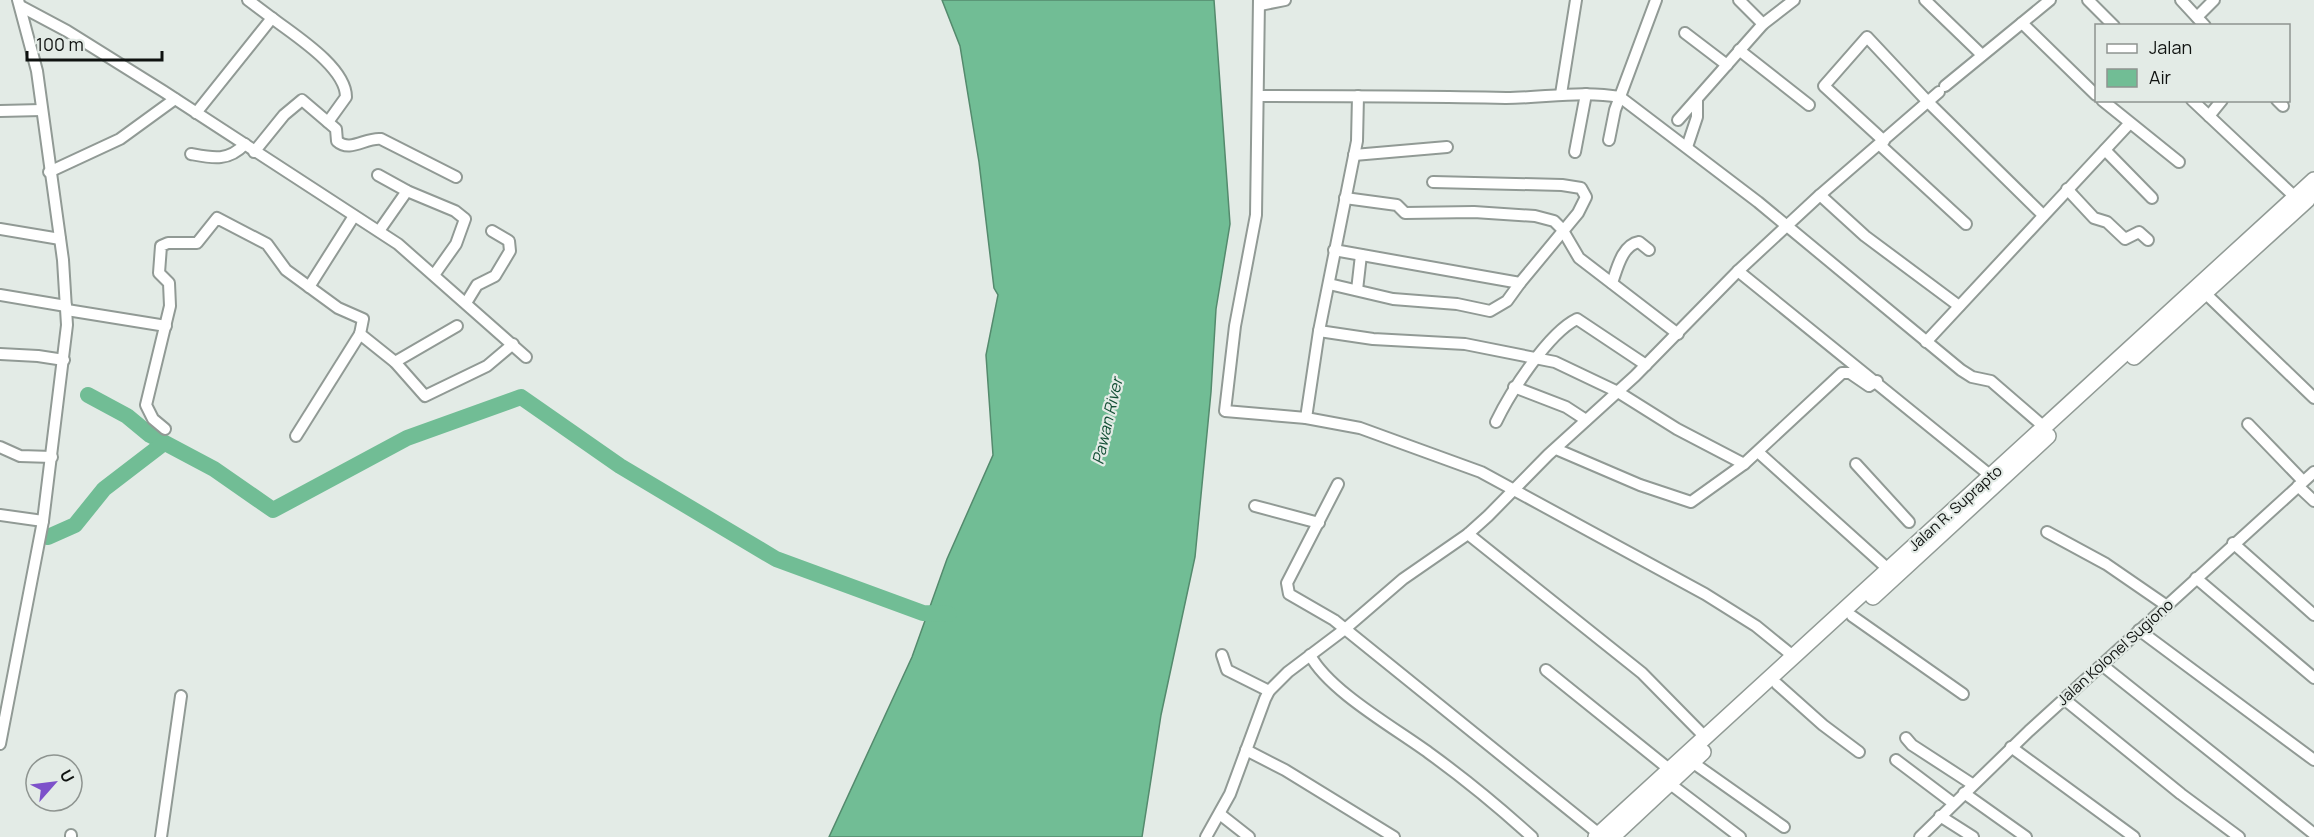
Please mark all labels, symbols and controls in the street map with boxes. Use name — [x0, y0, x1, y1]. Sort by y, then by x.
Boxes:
scale bar — [27, 24, 162, 62]
legend — [2095, 24, 2290, 102]
text: 100 m — [36, 32, 84, 56]
text: Jalan — [2149, 35, 2192, 59]
text: Air — [2149, 65, 2172, 89]
water label: Pawan River — [1086, 373, 1128, 466]
street label: Jalan R. Suprapto — [1904, 460, 2006, 556]
street label: Jalan Kolonel Sugiono — [2052, 594, 2178, 710]
north arrow — [24, 753, 84, 813]
text: U — [55, 766, 80, 786]

